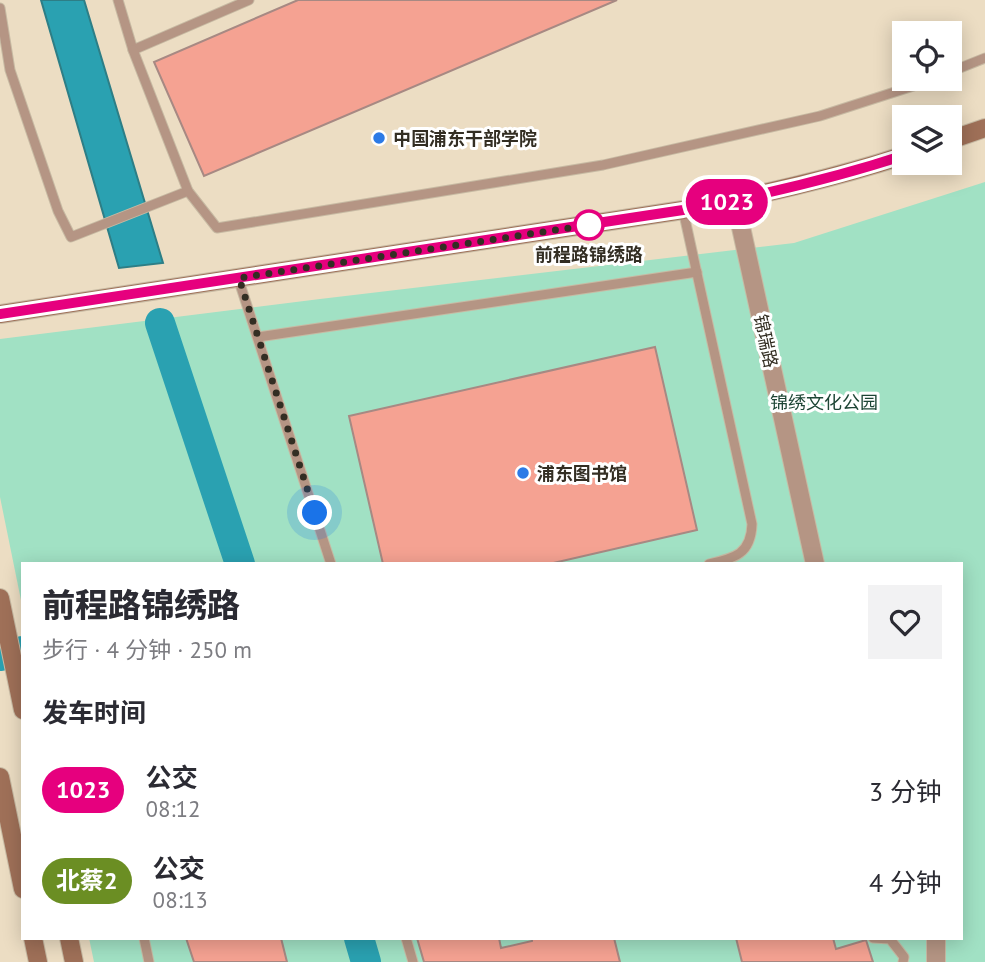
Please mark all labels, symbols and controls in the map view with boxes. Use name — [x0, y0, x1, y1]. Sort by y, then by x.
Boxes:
map controls — [892, 21, 962, 175]
button: locate — [892, 21, 962, 91]
button: layers — [892, 105, 962, 175]
place label: 中国浦东干部学院 — [393, 127, 537, 150]
marker: 中国浦东干部学院 — [371, 130, 387, 146]
line badge: 1023 — [678, 179, 776, 225]
text: 1023 — [700, 186, 754, 217]
marker: 前程路锦绣路 — [574, 210, 604, 240]
place label: 前程路锦绣路 — [535, 243, 643, 266]
street label: 锦瑞路 — [749, 312, 783, 370]
park label: 锦绣文化公园 — [770, 391, 878, 414]
place label: 浦东图书馆 — [537, 462, 627, 485]
marker: 浦东图书馆 — [515, 465, 531, 481]
your location — [297, 495, 332, 530]
text: 前程路锦绣路 — [42, 583, 240, 626]
button: heart — [868, 585, 942, 659]
text: 步行 · 4 分钟 · 250 m — [42, 635, 252, 664]
text: 发车时间 — [42, 696, 146, 729]
text: 公交 — [145, 761, 197, 794]
text: 1023 — [56, 774, 110, 805]
text: 3 分钟 — [869, 775, 942, 808]
text: 08:12 — [145, 794, 201, 823]
text: 公交 — [153, 852, 205, 885]
text: 北蔡2 — [56, 865, 118, 896]
text: 4 分钟 — [869, 866, 942, 899]
text: 08:13 — [153, 885, 208, 914]

